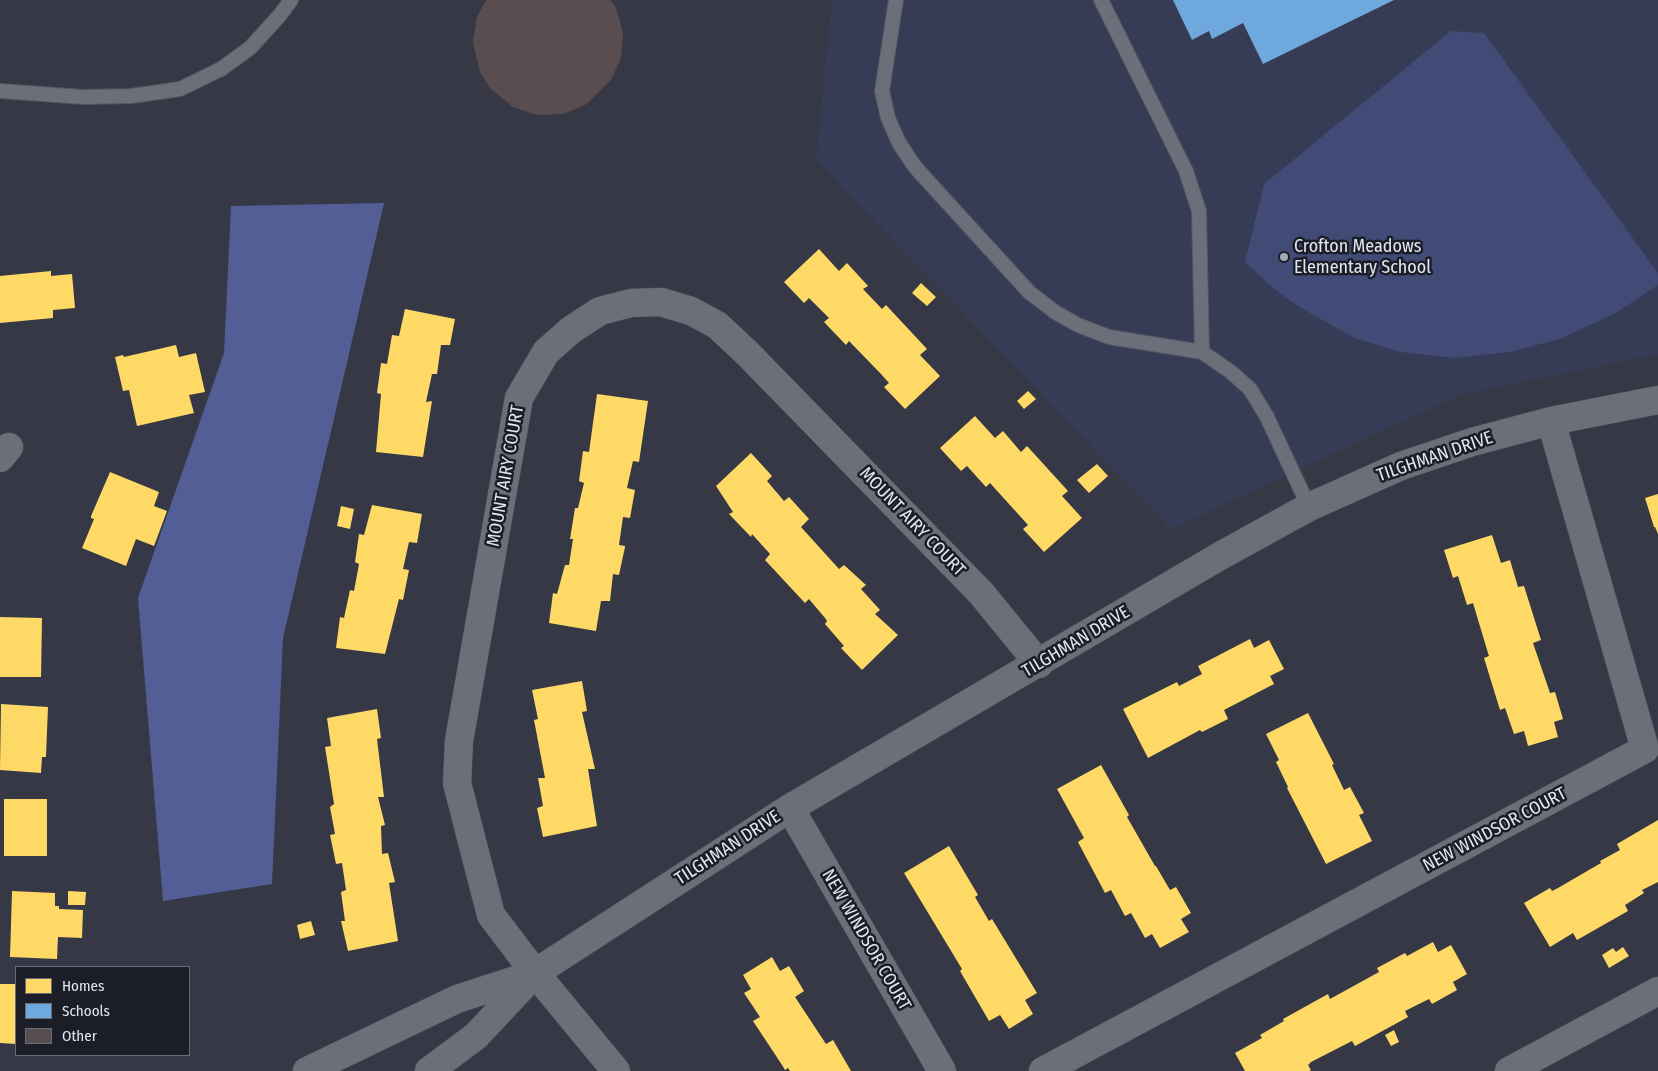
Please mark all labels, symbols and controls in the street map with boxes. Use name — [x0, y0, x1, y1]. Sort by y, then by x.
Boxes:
place label: Crofton Meadows Elementary School — [1294, 236, 1431, 278]
marker: Crofton Meadows Elementary School — [1278, 251, 1290, 263]
street label: MOUNT AIRY COURT — [483, 404, 529, 548]
street label: TILGHMAN DRIVE — [1374, 427, 1496, 487]
street label: MOUNT AIRY COURT — [855, 463, 969, 581]
street label: TILGHMAN DRIVE — [1018, 601, 1134, 683]
street label: NEW WINDSOR COURT — [1420, 783, 1570, 877]
street label: TILGHMAN DRIVE — [671, 806, 785, 890]
street label: NEW WINDSOR COURT — [817, 866, 915, 1014]
legend — [15, 966, 190, 1056]
text: Homes — [62, 977, 104, 995]
text: Schools — [62, 1002, 110, 1020]
text: Other — [62, 1027, 97, 1045]

